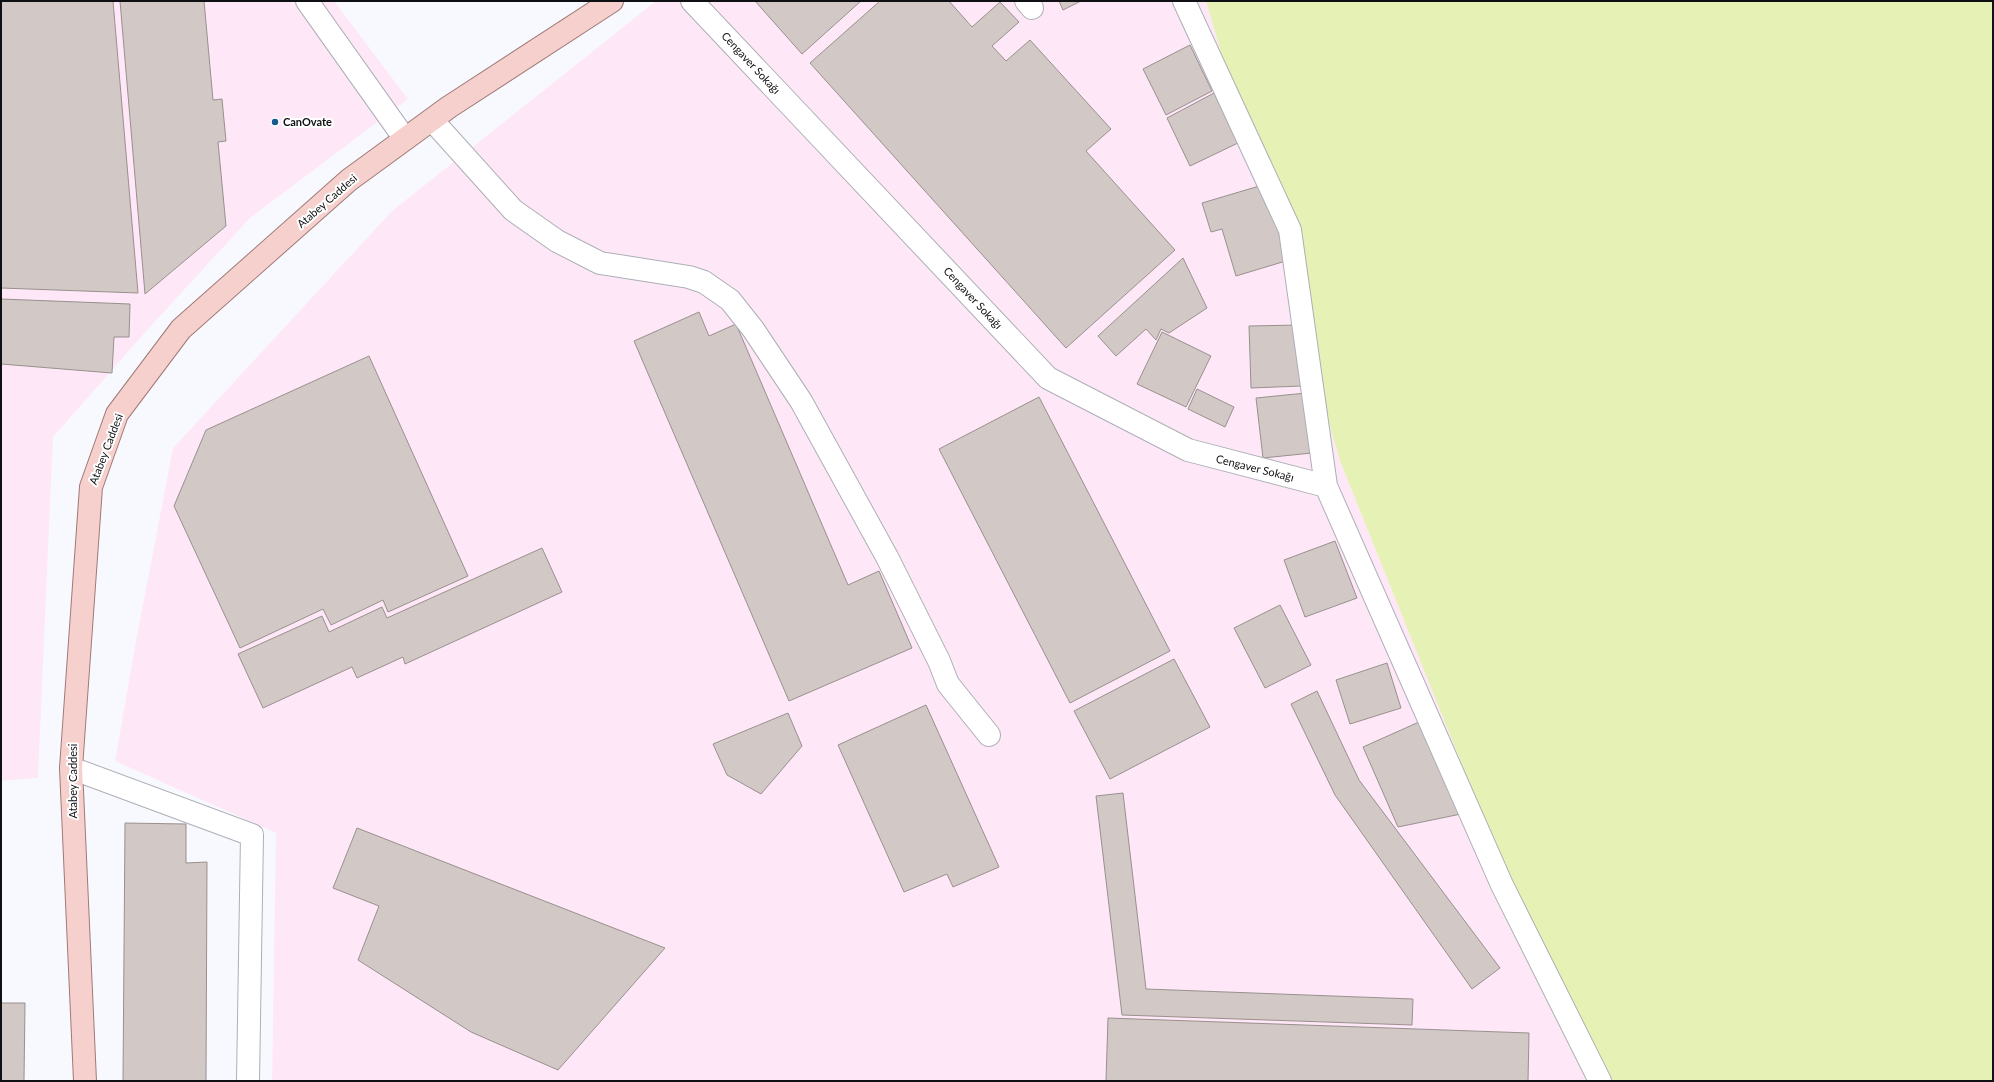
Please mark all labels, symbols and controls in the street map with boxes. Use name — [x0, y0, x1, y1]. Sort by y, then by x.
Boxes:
street label: Cengaver Sokağı — [719, 29, 783, 96]
place label: CanOvate — [283, 115, 332, 128]
marker: CanOvate — [270, 117, 280, 127]
street label: Atabey Caddesi — [294, 171, 359, 230]
street label: Cengaver Sokağı — [941, 264, 1005, 331]
street label: Atabey Caddesi — [86, 411, 125, 486]
street label: Cengaver Sokağı — [1215, 452, 1295, 483]
street label: Atabey Caddesi — [66, 743, 79, 818]

